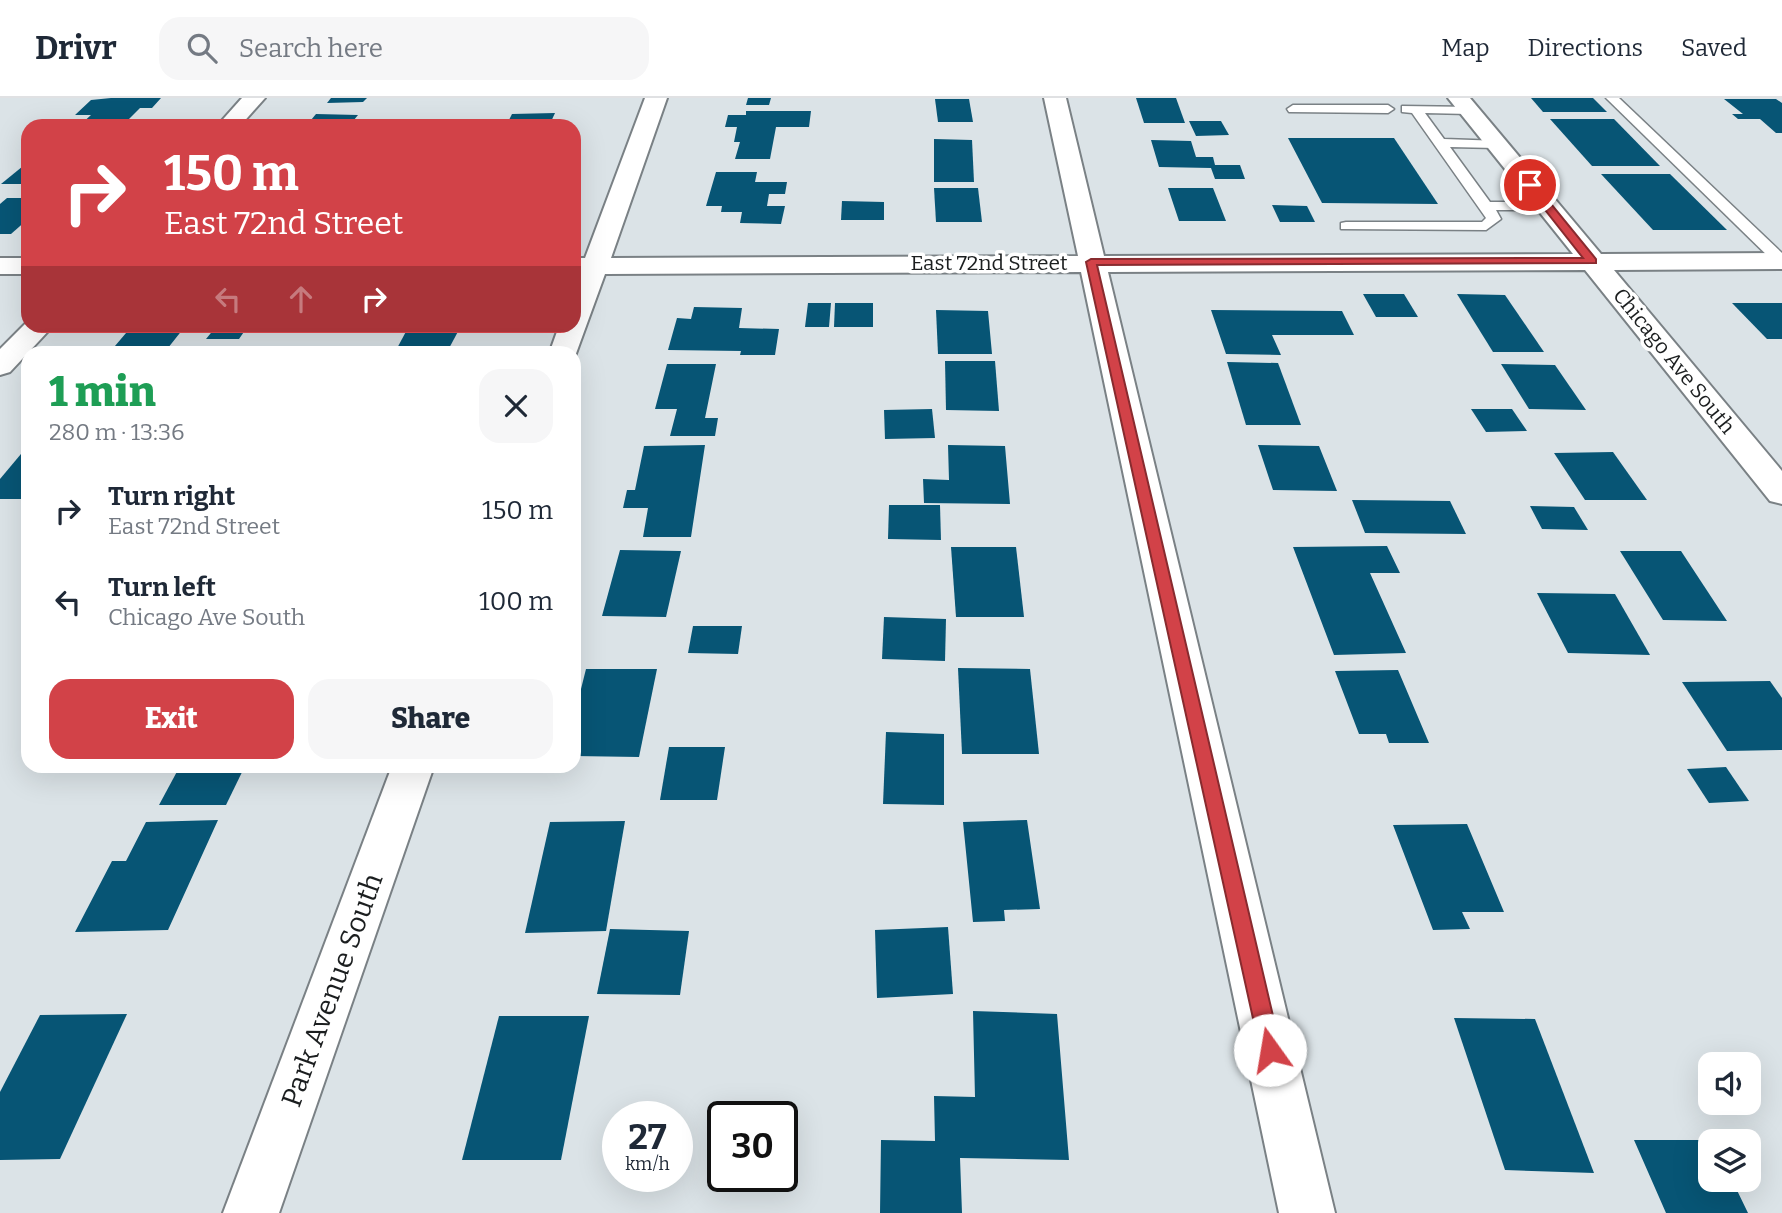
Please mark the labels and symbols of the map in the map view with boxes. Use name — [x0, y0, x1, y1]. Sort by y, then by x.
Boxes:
pin — [1500, 155, 1560, 215]
street label: East 72nd Street — [910, 250, 1068, 276]
street label: Chicago Ave South — [1607, 283, 1741, 439]
street label: Park Avenue South — [274, 869, 390, 1111]
position arrow — [1233, 1013, 1307, 1087]
speed limit sign: 30 — [707, 1101, 798, 1192]

